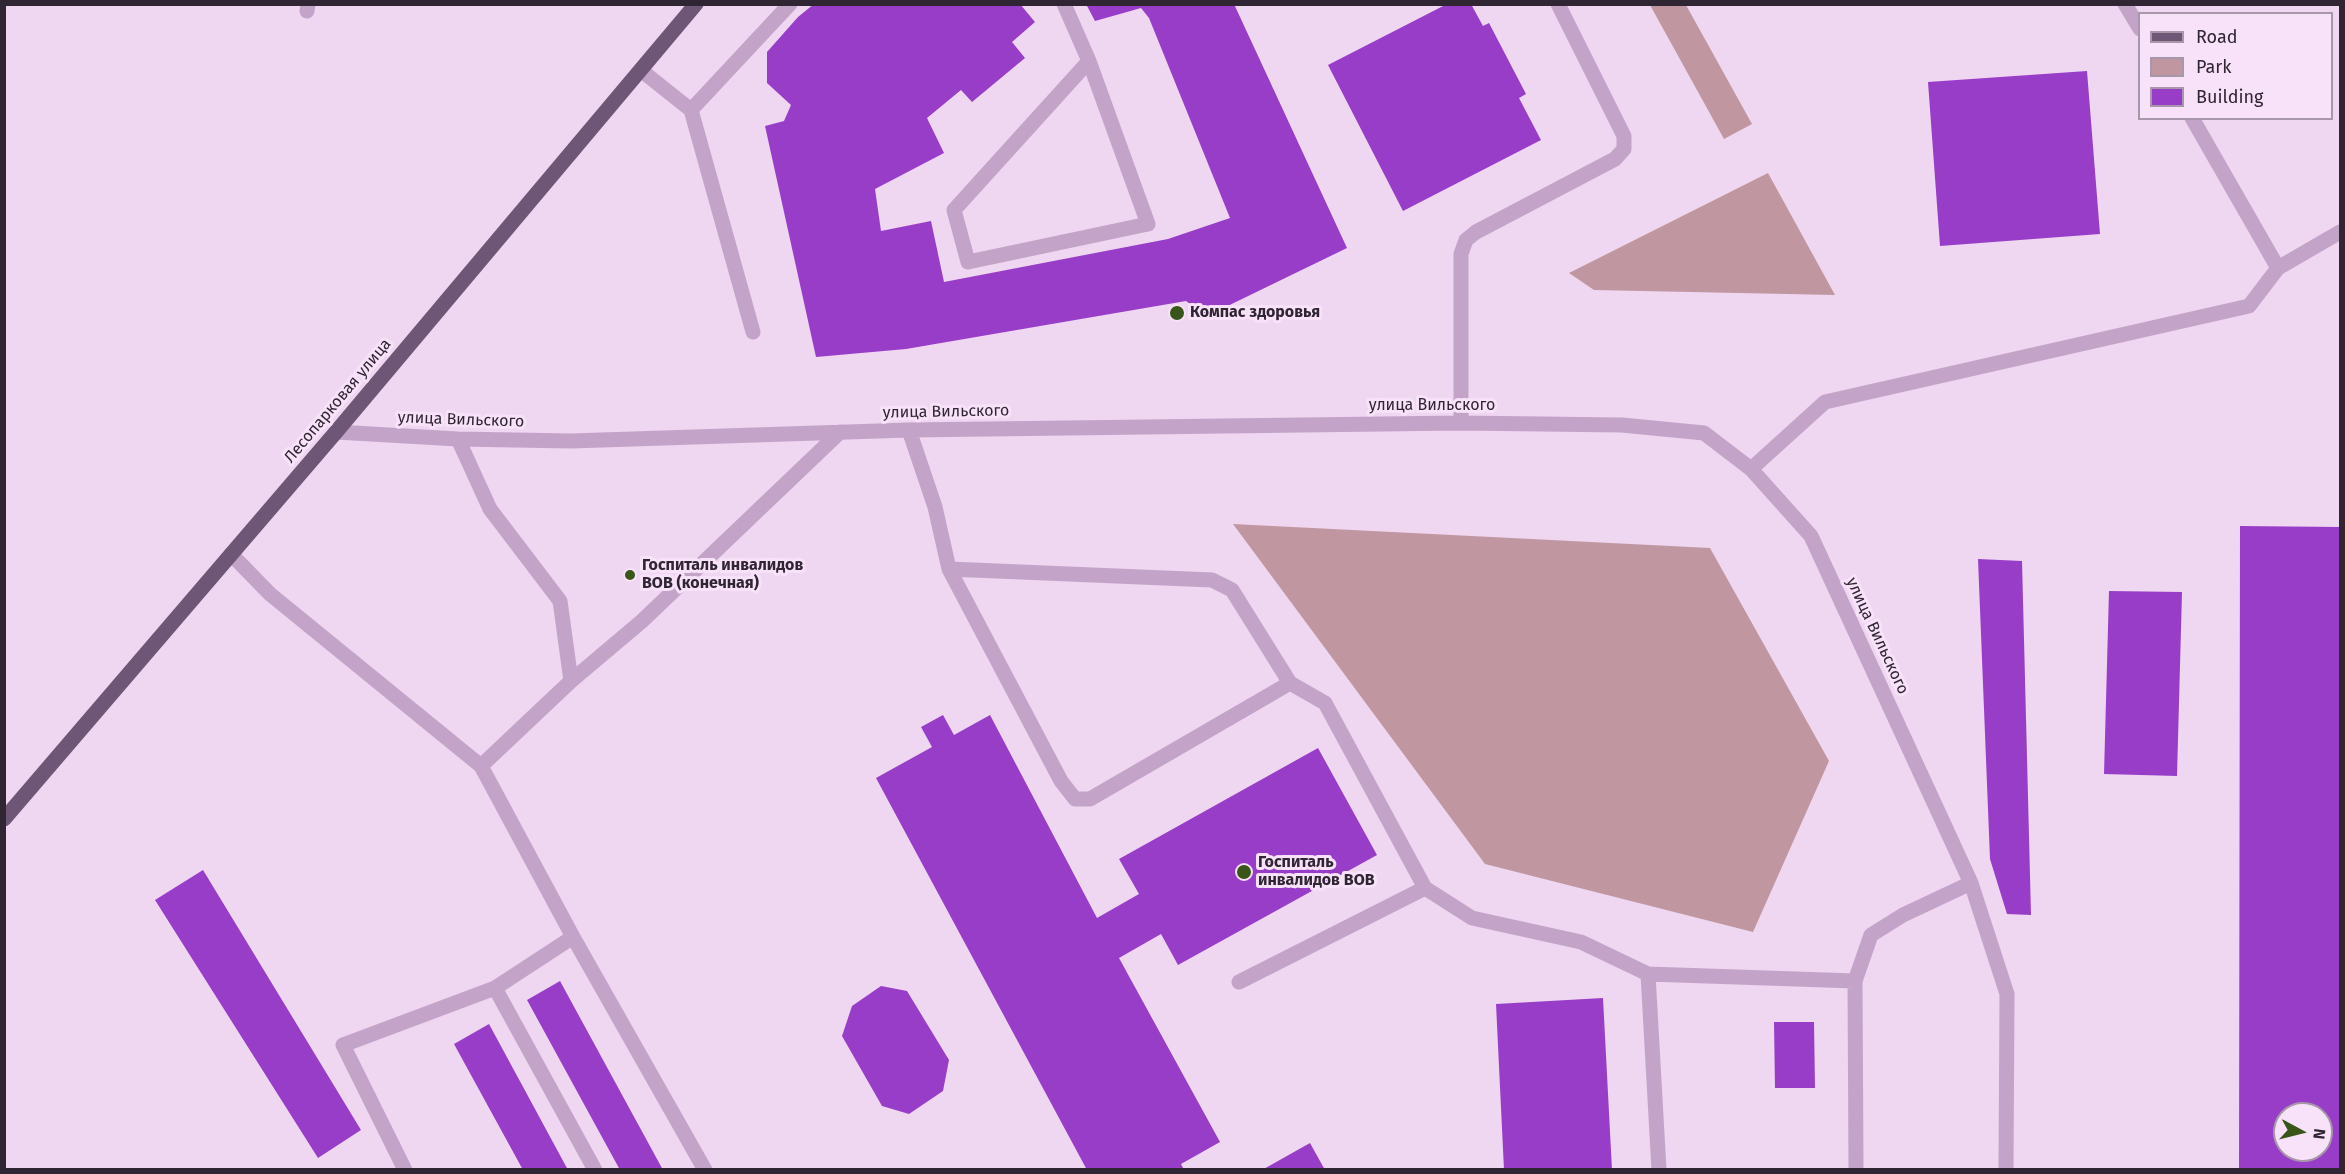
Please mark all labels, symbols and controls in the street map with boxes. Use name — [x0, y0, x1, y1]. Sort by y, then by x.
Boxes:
legend — [2138, 12, 2333, 120]
text: Road — [2196, 26, 2238, 48]
text: Park — [2196, 56, 2231, 78]
text: Building — [2196, 86, 2263, 108]
place label: Компас здоровья — [1190, 303, 1320, 323]
marker: Компас здоровья — [1168, 304, 1186, 322]
street label: Лесопарковая улица — [280, 335, 396, 467]
street label: улица Вильского — [1369, 396, 1495, 416]
street label: улица Вильского — [883, 401, 1009, 423]
street label: улица Вильского — [397, 408, 525, 432]
place label: Госпиталь инвалидов ВОВ (конечная) — [642, 556, 803, 594]
marker: Госпиталь инвалидов ВОВ (конечная) — [623, 568, 637, 582]
street label: улица Вильского — [1842, 575, 1912, 697]
place label: Госпиталь инвалидов ВОВ — [1258, 853, 1375, 891]
marker: Госпиталь инвалидов ВОВ — [1235, 863, 1253, 881]
north arrow — [2273, 1102, 2333, 1162]
text: N — [2309, 1128, 2329, 1140]

